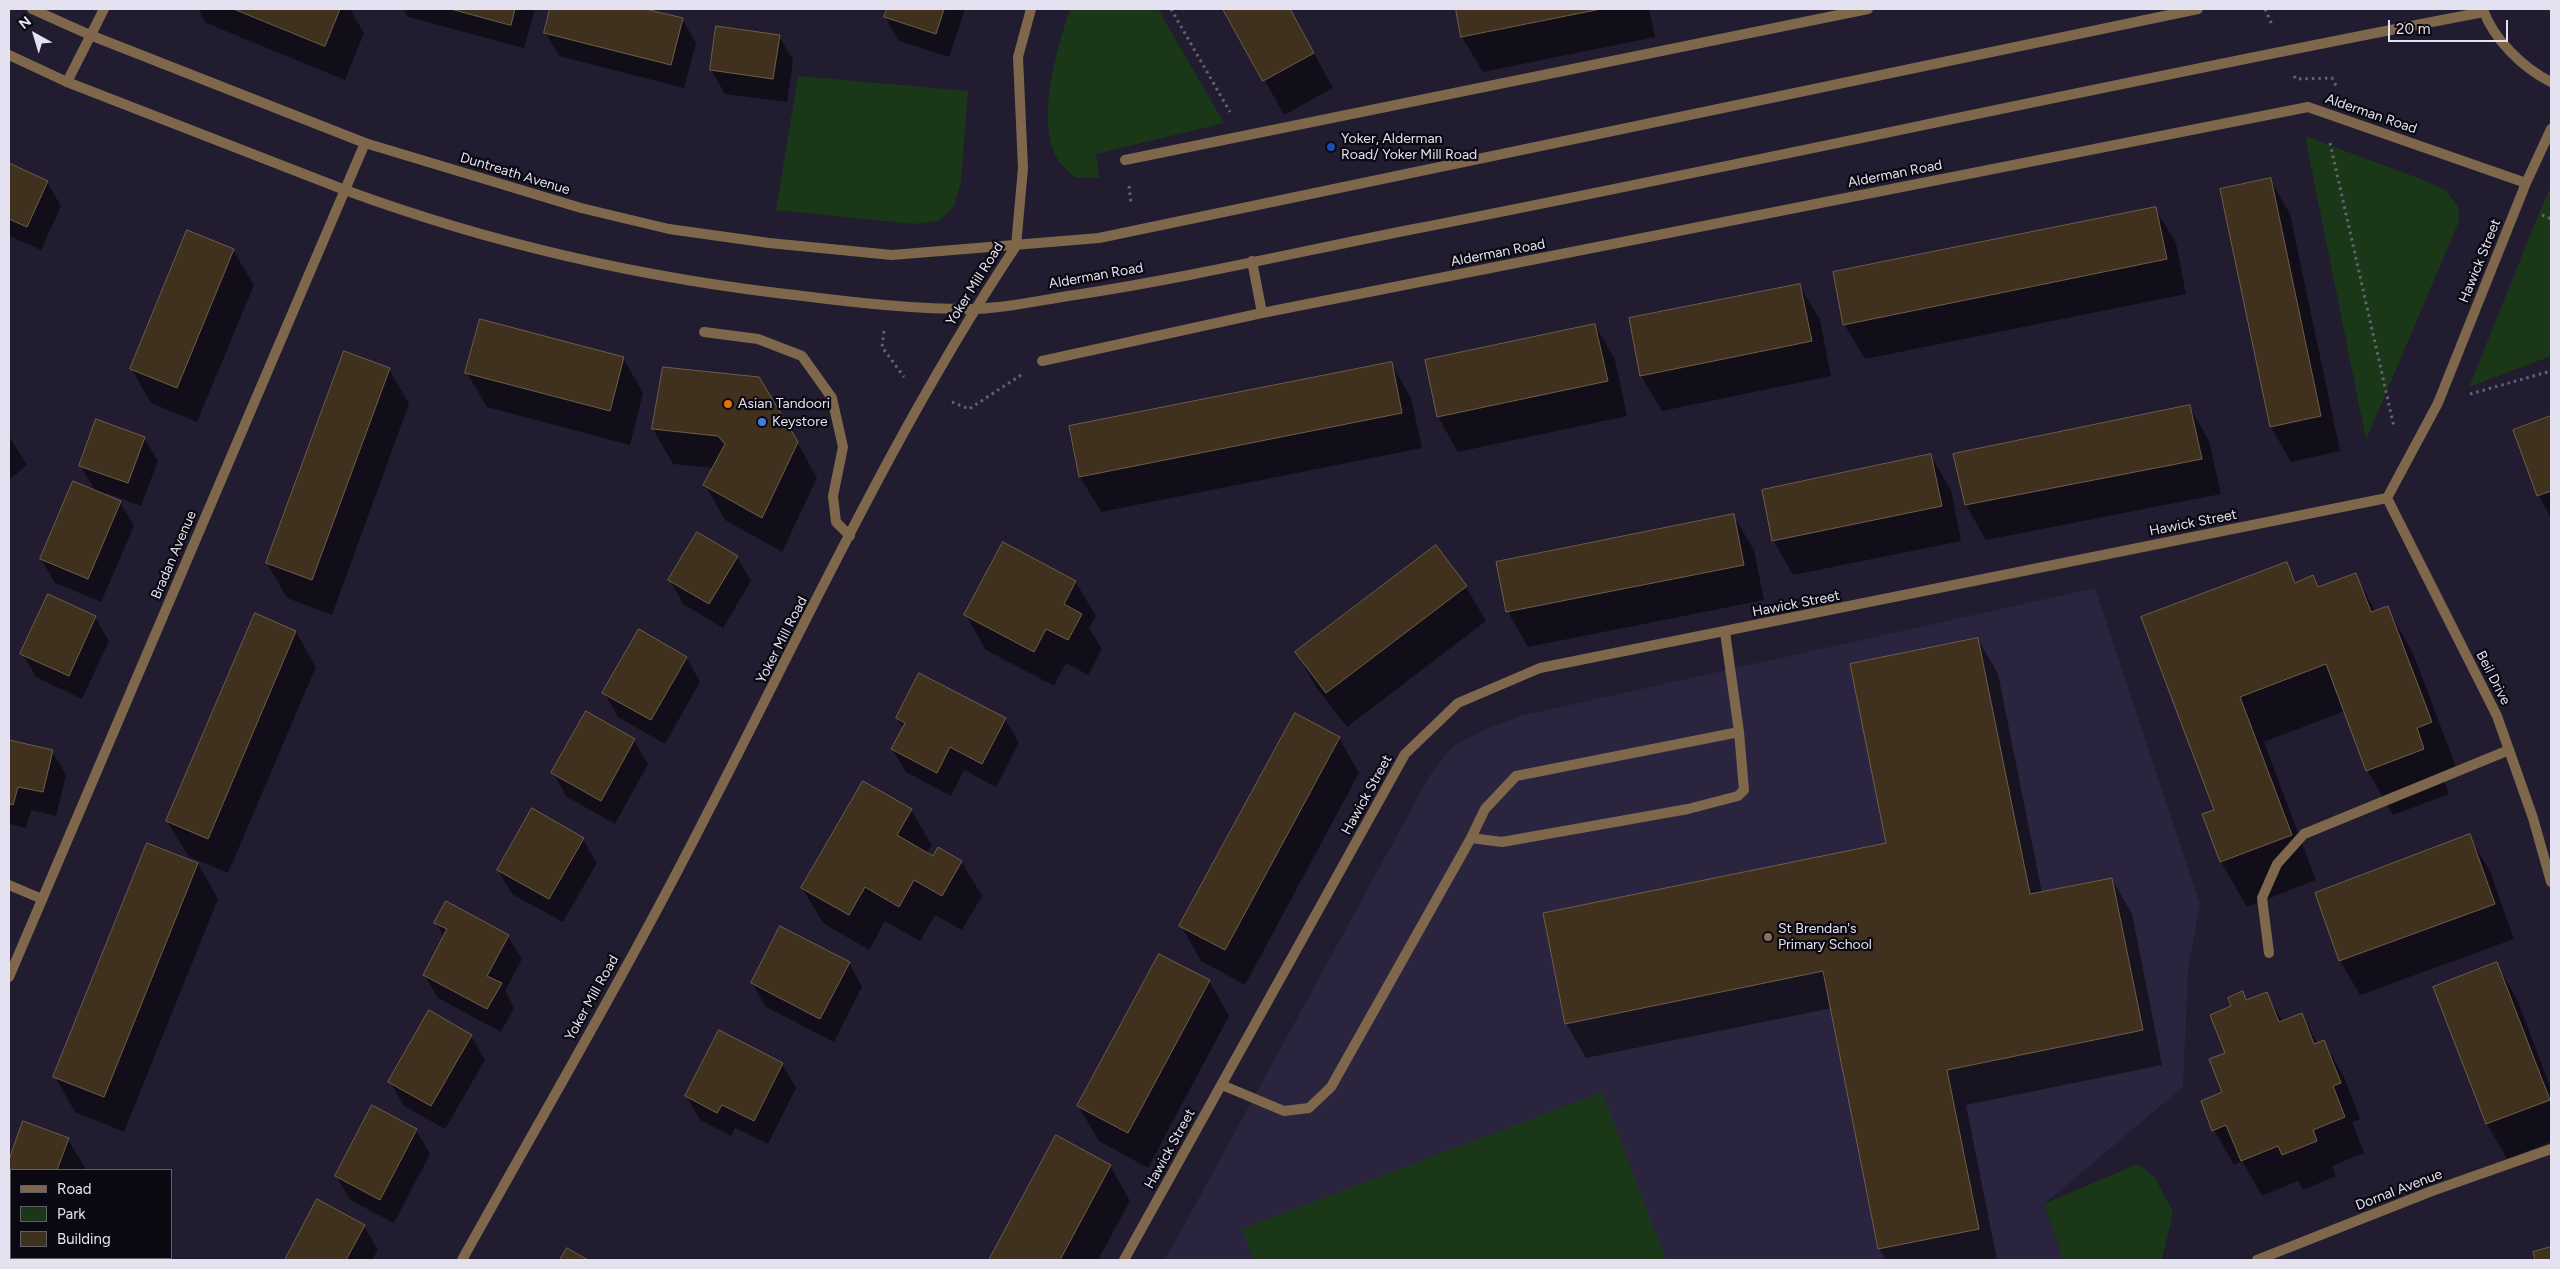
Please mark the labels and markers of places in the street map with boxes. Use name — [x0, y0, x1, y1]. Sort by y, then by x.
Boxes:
place label: Yoker, Alderman Road/ Yoker Mill Road — [1341, 131, 1477, 164]
marker: Yoker, Alderman Road/ Yoker Mill Road — [1325, 141, 1337, 153]
place label: Asian Tandoori — [738, 396, 830, 412]
marker: Asian Tandoori — [722, 398, 734, 410]
place label: Keystore — [772, 414, 828, 430]
marker: Keystore — [756, 416, 768, 428]
place label: St Brendan's Primary School — [1778, 921, 1872, 954]
marker: St Brendan's Primary School — [1762, 931, 1774, 943]

